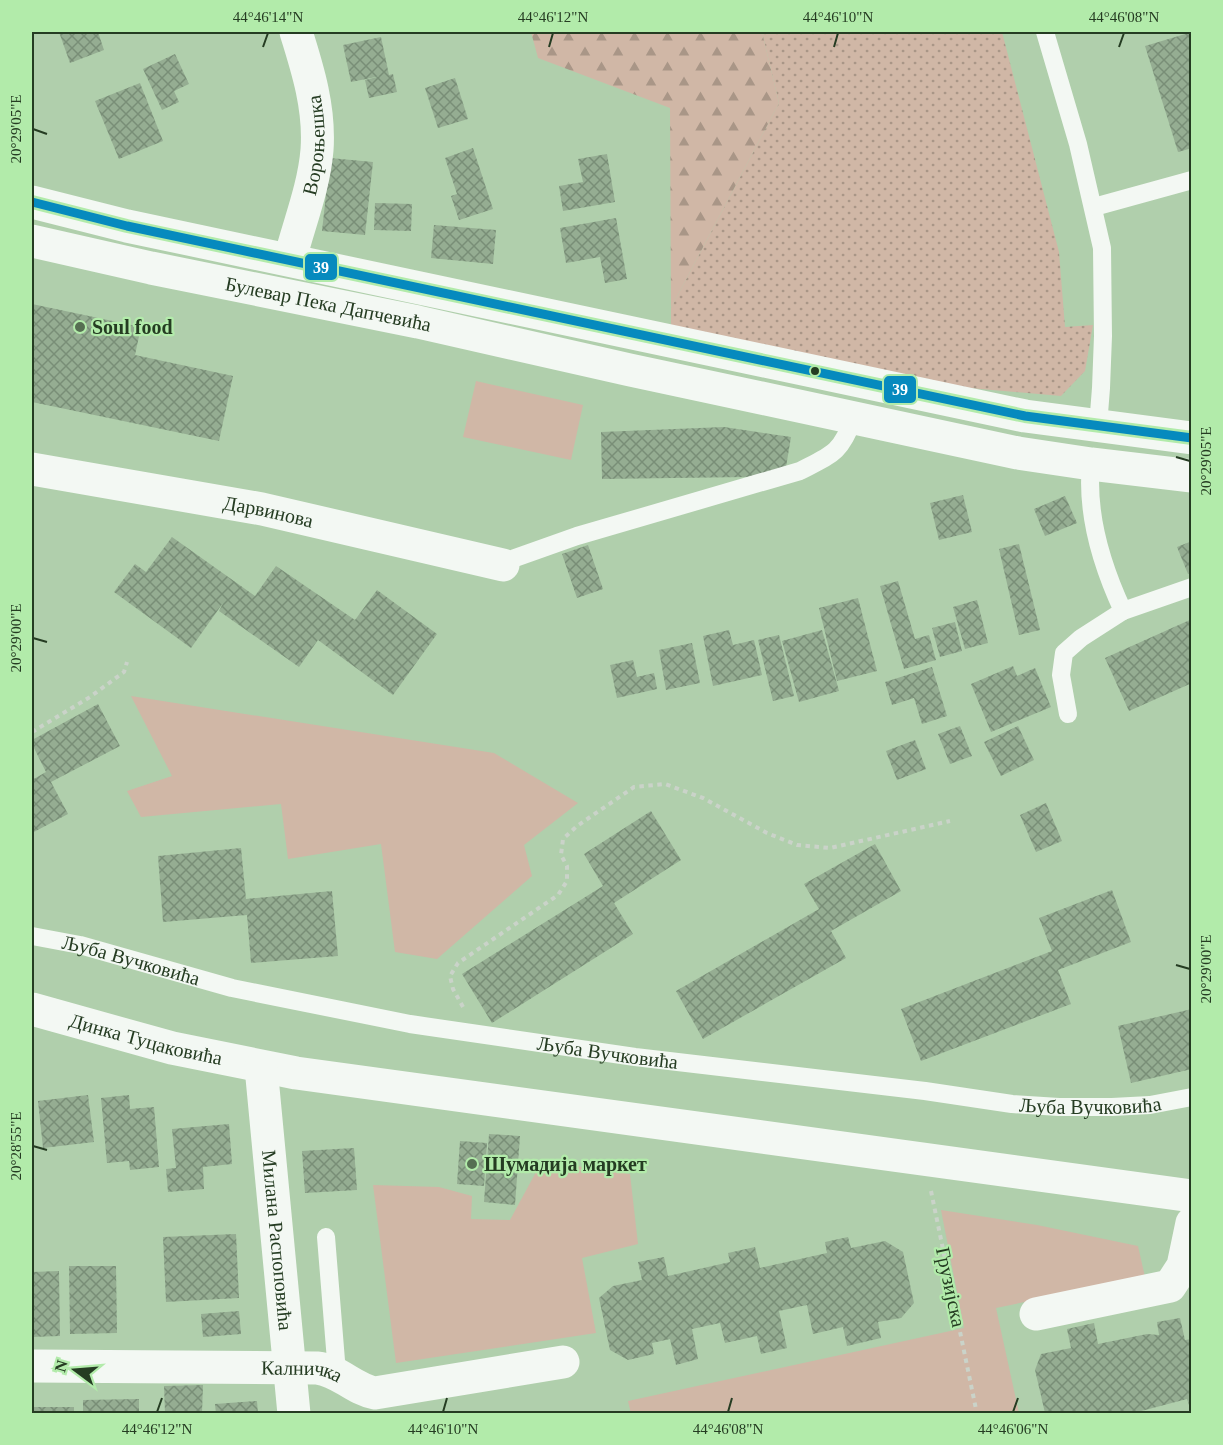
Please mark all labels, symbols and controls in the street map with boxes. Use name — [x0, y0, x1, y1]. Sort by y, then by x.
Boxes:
text: 44°46'14"N — [233, 9, 303, 25]
text: 44°46'12"N — [518, 9, 588, 25]
text: 44°46'10"N — [803, 9, 873, 25]
text: 44°46'08"N — [1089, 9, 1159, 25]
street label: Вороњешка — [298, 94, 329, 198]
text: 20°29'05"E — [8, 95, 24, 164]
line badge: 39 — [304, 253, 338, 281]
text: 39 — [313, 259, 329, 276]
street label: Булевар Пека Дапчевића — [223, 272, 434, 336]
place label: Soul food — [92, 316, 173, 338]
marker: Soul food — [73, 320, 87, 334]
unlabelled marker — [809, 365, 821, 377]
line badge: 39 — [883, 375, 917, 404]
text: 39 — [892, 381, 908, 398]
text: 20°29'05"E — [1198, 427, 1214, 496]
street label: Дарвинова — [221, 491, 316, 532]
text: 20°29'00"E — [8, 604, 24, 673]
street label: Љуба Вучковића — [60, 931, 203, 989]
text: 20°29'00"E — [1198, 935, 1214, 1004]
street label: Динка Туцаковића — [67, 1009, 224, 1069]
street label: Љуба Вучковића — [536, 1032, 679, 1073]
street label: Љуба Вучковића — [1018, 1092, 1163, 1119]
text: 20°28'55"E — [8, 1112, 24, 1181]
street label: Милана Распоповића — [258, 1149, 297, 1332]
place label: Шумадија маркет — [484, 1153, 647, 1176]
marker: Шумадија маркет — [465, 1157, 479, 1171]
street label: Грузијска — [931, 1245, 970, 1329]
north arrow — [45, 1340, 105, 1400]
street label: Калничка — [261, 1357, 346, 1387]
text: N — [51, 1358, 71, 1374]
text: 44°46'12"N — [122, 1421, 192, 1437]
text: 44°46'10"N — [408, 1421, 478, 1437]
text: 44°46'08"N — [693, 1421, 763, 1437]
text: 44°46'06"N — [978, 1421, 1048, 1437]

